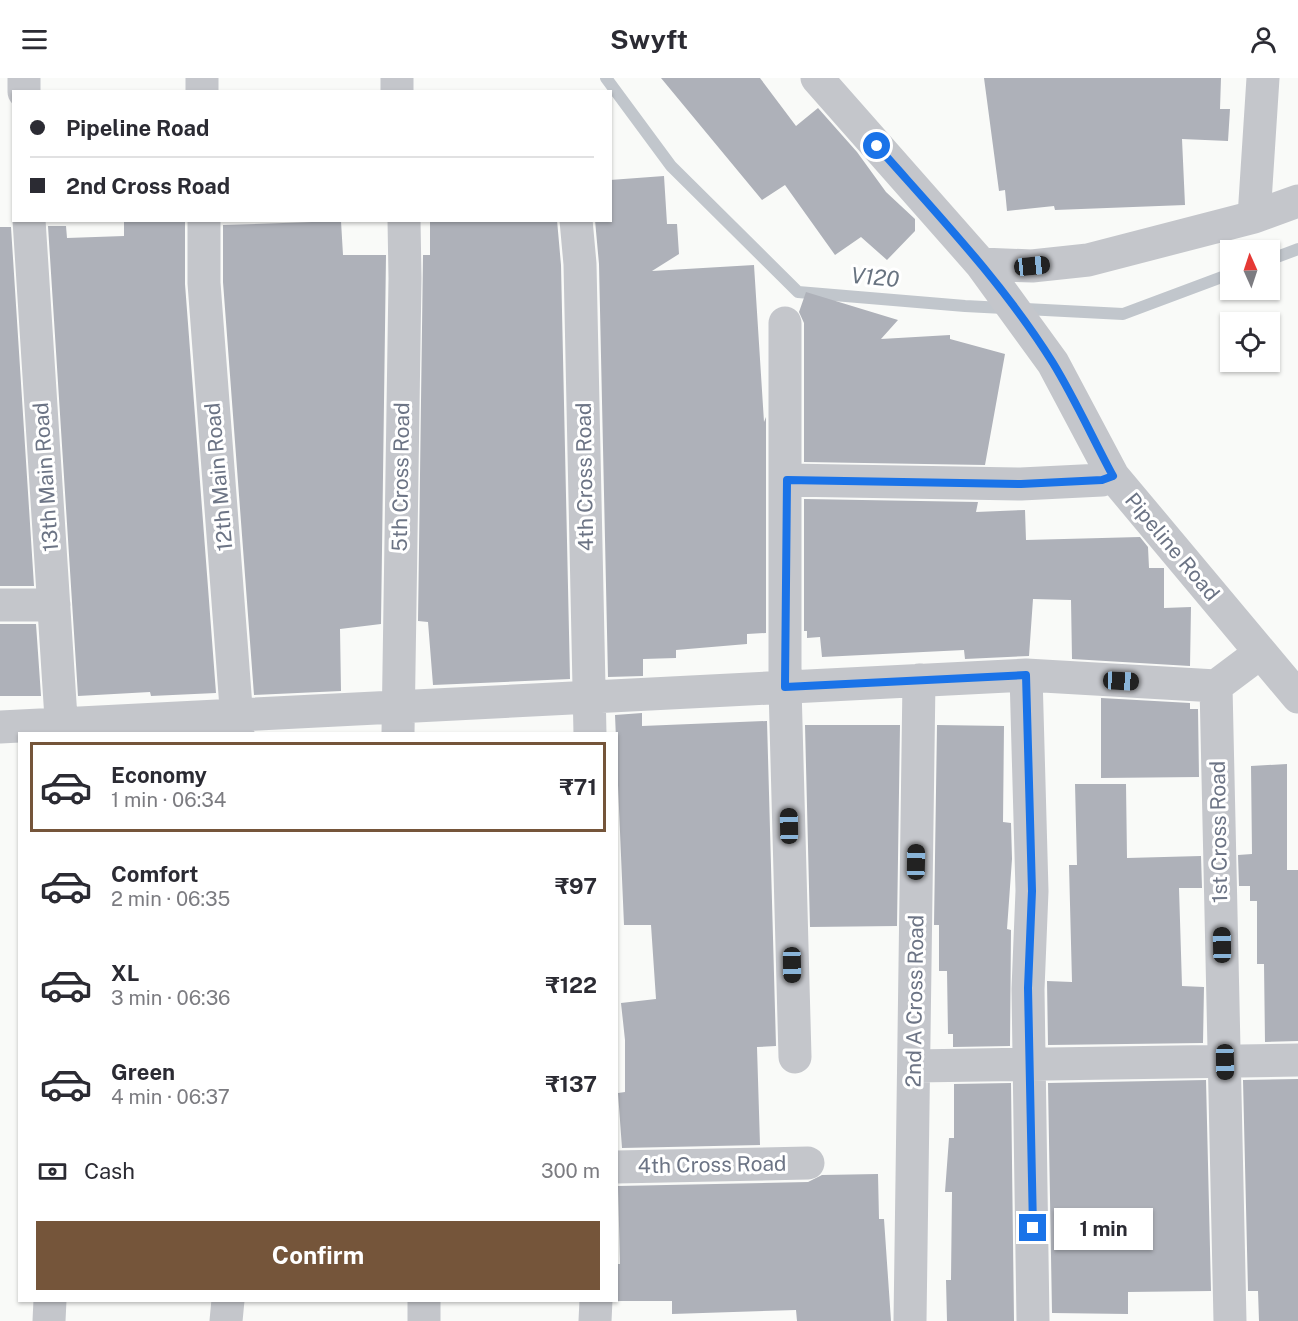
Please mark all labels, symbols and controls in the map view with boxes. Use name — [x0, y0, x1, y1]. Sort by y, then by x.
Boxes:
icon: menu — [18, 23, 51, 56]
text: Swyft — [610, 23, 688, 55]
icon: person — [1247, 23, 1280, 56]
text: Pipeline Road — [66, 115, 209, 141]
route start — [863, 132, 890, 159]
text: 2nd Cross Road — [66, 173, 230, 199]
north arrow — [1220, 240, 1280, 300]
map controls — [1220, 240, 1280, 372]
car — [1013, 255, 1051, 277]
water label: V120 — [850, 262, 900, 292]
button: locate — [1220, 312, 1280, 372]
street label: 13th Main Road — [28, 402, 63, 553]
street label: 12th Main Road — [200, 402, 237, 552]
street label: 5th Cross Road — [387, 402, 414, 552]
street label: 4th Cross Road — [571, 402, 598, 552]
street label: Pipeline Road — [1120, 488, 1225, 606]
car — [1103, 671, 1139, 691]
icon: car — [39, 760, 93, 814]
street label: 1st Cross Road — [1205, 761, 1232, 903]
text: Economy — [111, 762, 207, 788]
text: ₹71 — [559, 774, 597, 800]
text: 1 min · 06:34 — [111, 788, 226, 812]
car — [780, 808, 798, 844]
car — [907, 844, 925, 880]
icon: car — [39, 859, 93, 913]
text: Comfort — [111, 861, 198, 887]
text: ₹97 — [555, 873, 597, 899]
text: 2 min · 06:35 — [111, 887, 230, 911]
street label: 2nd A Cross Road — [900, 915, 929, 1087]
car — [1213, 927, 1231, 963]
car — [783, 947, 801, 983]
icon: car — [39, 958, 93, 1012]
text: XL — [111, 960, 139, 986]
text: ₹122 — [545, 972, 597, 998]
text: 3 min · 06:36 — [111, 986, 231, 1010]
car — [1216, 1044, 1234, 1080]
icon: car — [39, 1057, 93, 1111]
text: Green — [111, 1059, 175, 1085]
text: ₹137 — [545, 1071, 597, 1097]
text: 4 min · 06:37 — [111, 1085, 230, 1109]
street label: 4th Cross Road — [637, 1151, 787, 1178]
icon: cash — [36, 1155, 69, 1188]
text: Cash — [84, 1158, 135, 1184]
text: 300 m — [541, 1159, 600, 1183]
callout: 1 min — [1054, 1207, 1153, 1249]
route end — [1019, 1214, 1046, 1241]
text: 1 min — [1079, 1217, 1128, 1241]
button: Confirm — [36, 1221, 600, 1290]

